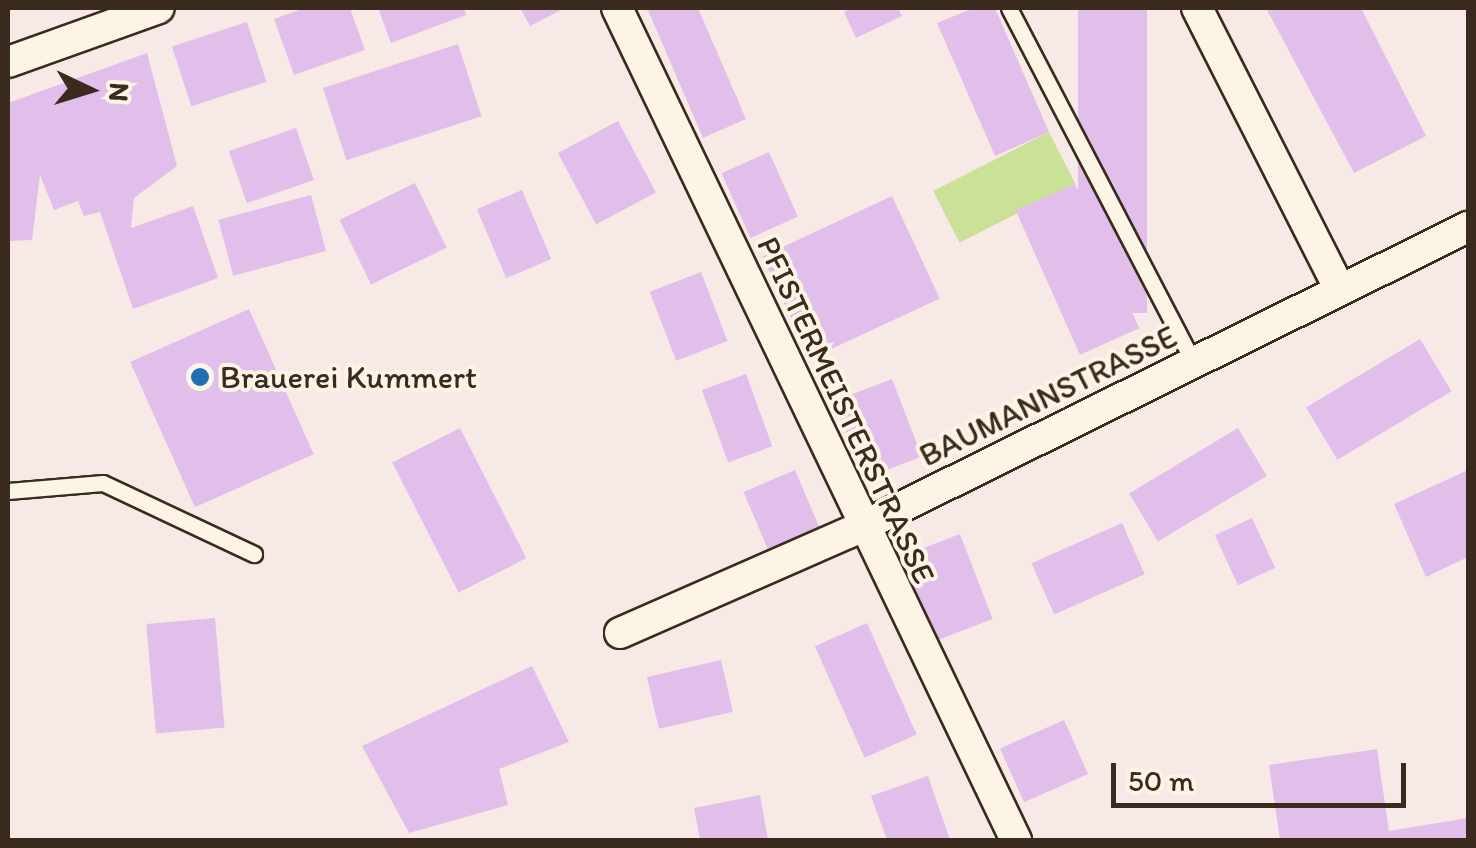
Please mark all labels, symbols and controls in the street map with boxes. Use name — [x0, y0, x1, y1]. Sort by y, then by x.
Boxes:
north arrow — [40, 40, 140, 140]
text: N — [102, 81, 138, 103]
street label: PFISTERMEISTERSTRASSE — [749, 230, 943, 590]
street label: BAUMANNSTRASSE — [913, 317, 1183, 475]
place label: Brauerei Kummert — [220, 358, 476, 396]
marker: Brauerei Kummert — [189, 366, 211, 388]
scale bar — [1116, 743, 1411, 805]
text: 50 m — [1128, 762, 1194, 799]

